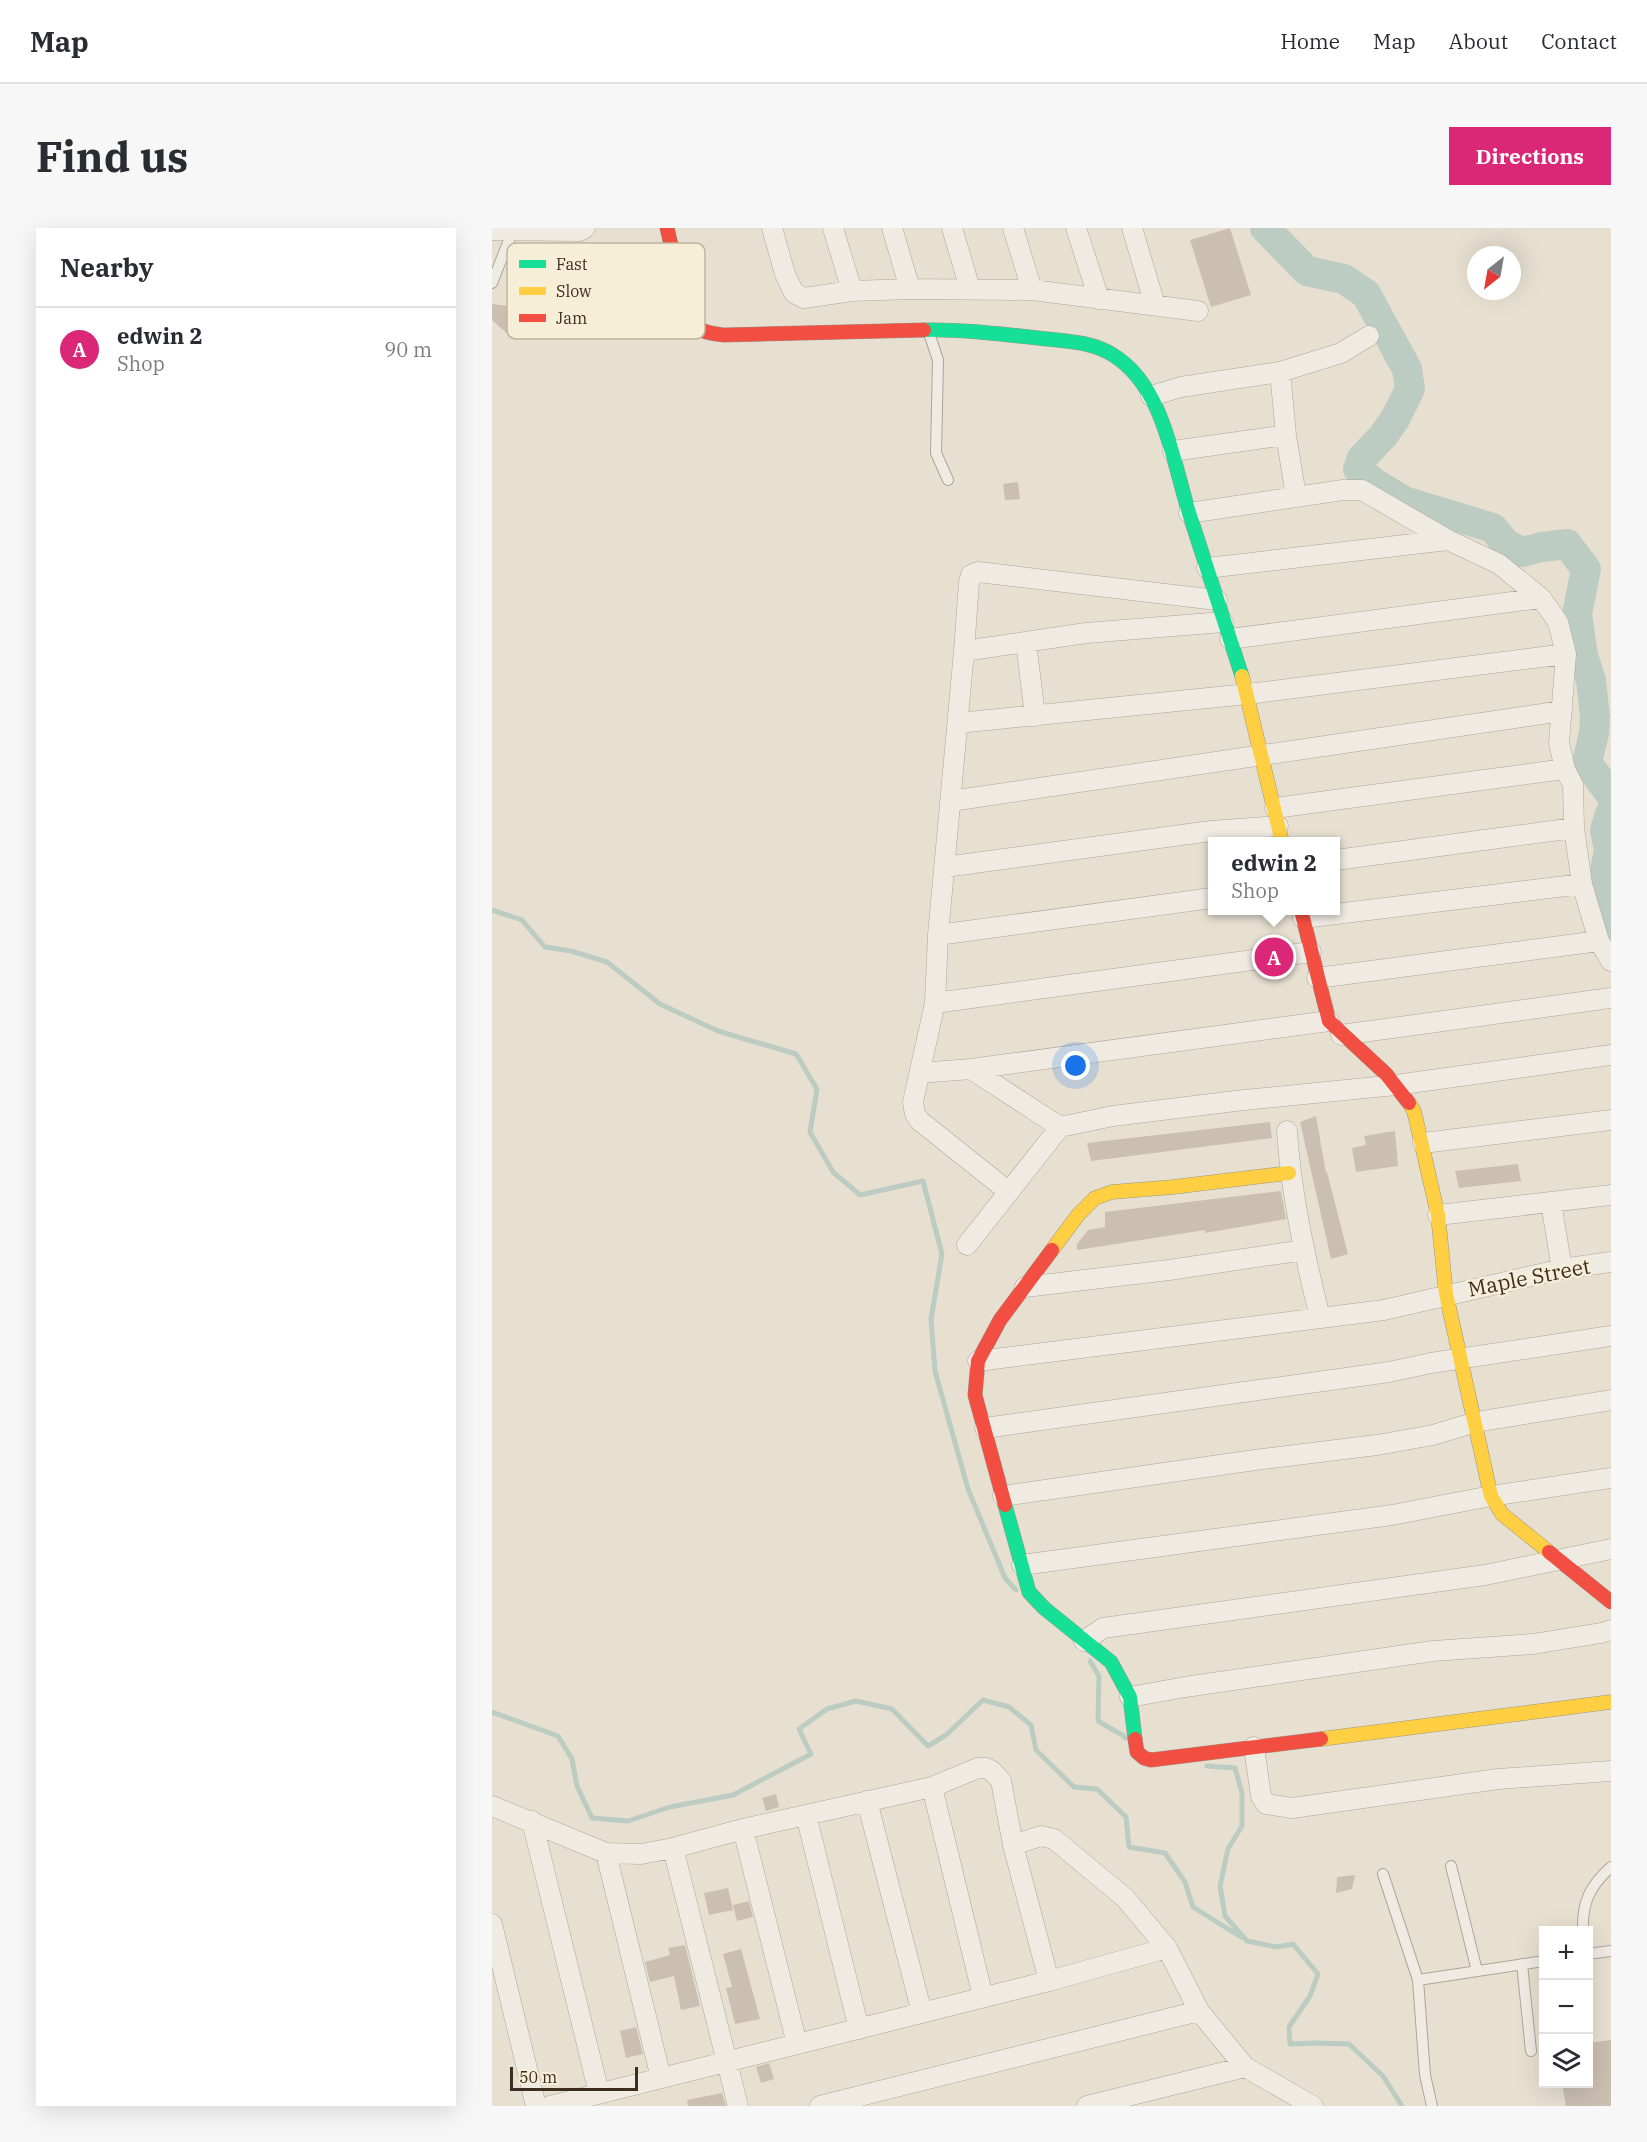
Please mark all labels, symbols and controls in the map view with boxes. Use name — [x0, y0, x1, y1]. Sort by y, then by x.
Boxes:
text: Map — [30, 23, 89, 60]
text: Home — [1280, 27, 1340, 55]
text: Map — [1373, 27, 1416, 55]
text: About — [1449, 27, 1508, 55]
text: Contact — [1541, 27, 1617, 55]
button: Directions — [1449, 127, 1611, 185]
text: Find us — [36, 129, 188, 184]
legend — [507, 243, 705, 339]
north arrow — [1467, 246, 1521, 300]
text: Nearby — [60, 250, 154, 284]
text: Fast — [556, 254, 588, 274]
text: Slow — [556, 281, 592, 301]
text: Jam — [556, 308, 587, 328]
text: edwin 2 — [117, 321, 203, 350]
text: A — [73, 336, 86, 363]
text: 90 m — [384, 336, 432, 363]
text: Shop — [117, 350, 165, 377]
popup — [1208, 837, 1340, 915]
text: edwin 2 — [1231, 848, 1317, 877]
text: Shop — [1231, 877, 1279, 904]
pin: A — [1254, 934, 1294, 980]
your location — [1061, 1051, 1090, 1080]
street label: Maple Street — [1465, 1251, 1592, 1303]
map controls — [1539, 1926, 1593, 2088]
button: + — [1539, 1926, 1593, 1980]
button: − — [1539, 1980, 1593, 2034]
button: layers — [1539, 2034, 1593, 2088]
scale bar — [510, 2064, 638, 2092]
text: 50 m — [519, 2067, 557, 2087]

